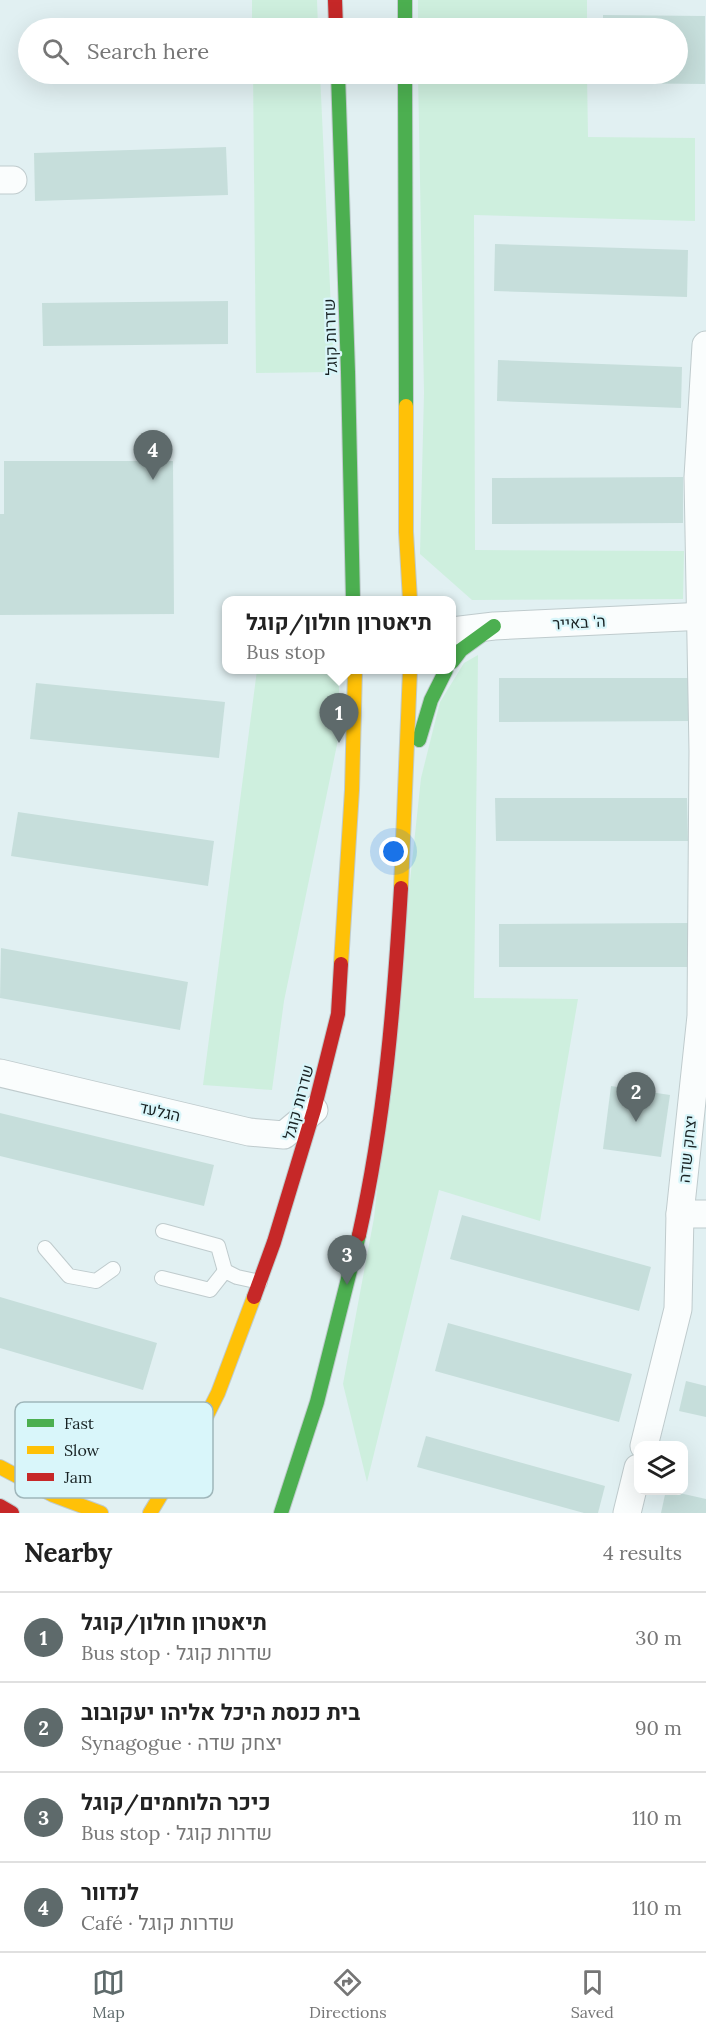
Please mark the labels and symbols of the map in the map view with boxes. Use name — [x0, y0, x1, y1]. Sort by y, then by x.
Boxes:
street label: שדרות קוגל — [319, 298, 341, 376]
pin: 4 — [134, 430, 172, 480]
street label: ה' באייר — [552, 611, 606, 633]
pin: 1 — [320, 694, 358, 743]
your location — [379, 837, 408, 866]
street label: שדרות קוגל — [278, 1062, 318, 1142]
pin: 2 — [616, 1072, 656, 1122]
street label: הגלעד — [138, 1097, 182, 1125]
street label: יצחק שדה — [674, 1114, 700, 1184]
pin: 3 — [328, 1236, 366, 1285]
legend — [15, 1402, 213, 1498]
text: Fast — [64, 1413, 95, 1433]
text: Slow — [64, 1440, 100, 1460]
text: Jam — [63, 1467, 92, 1487]

